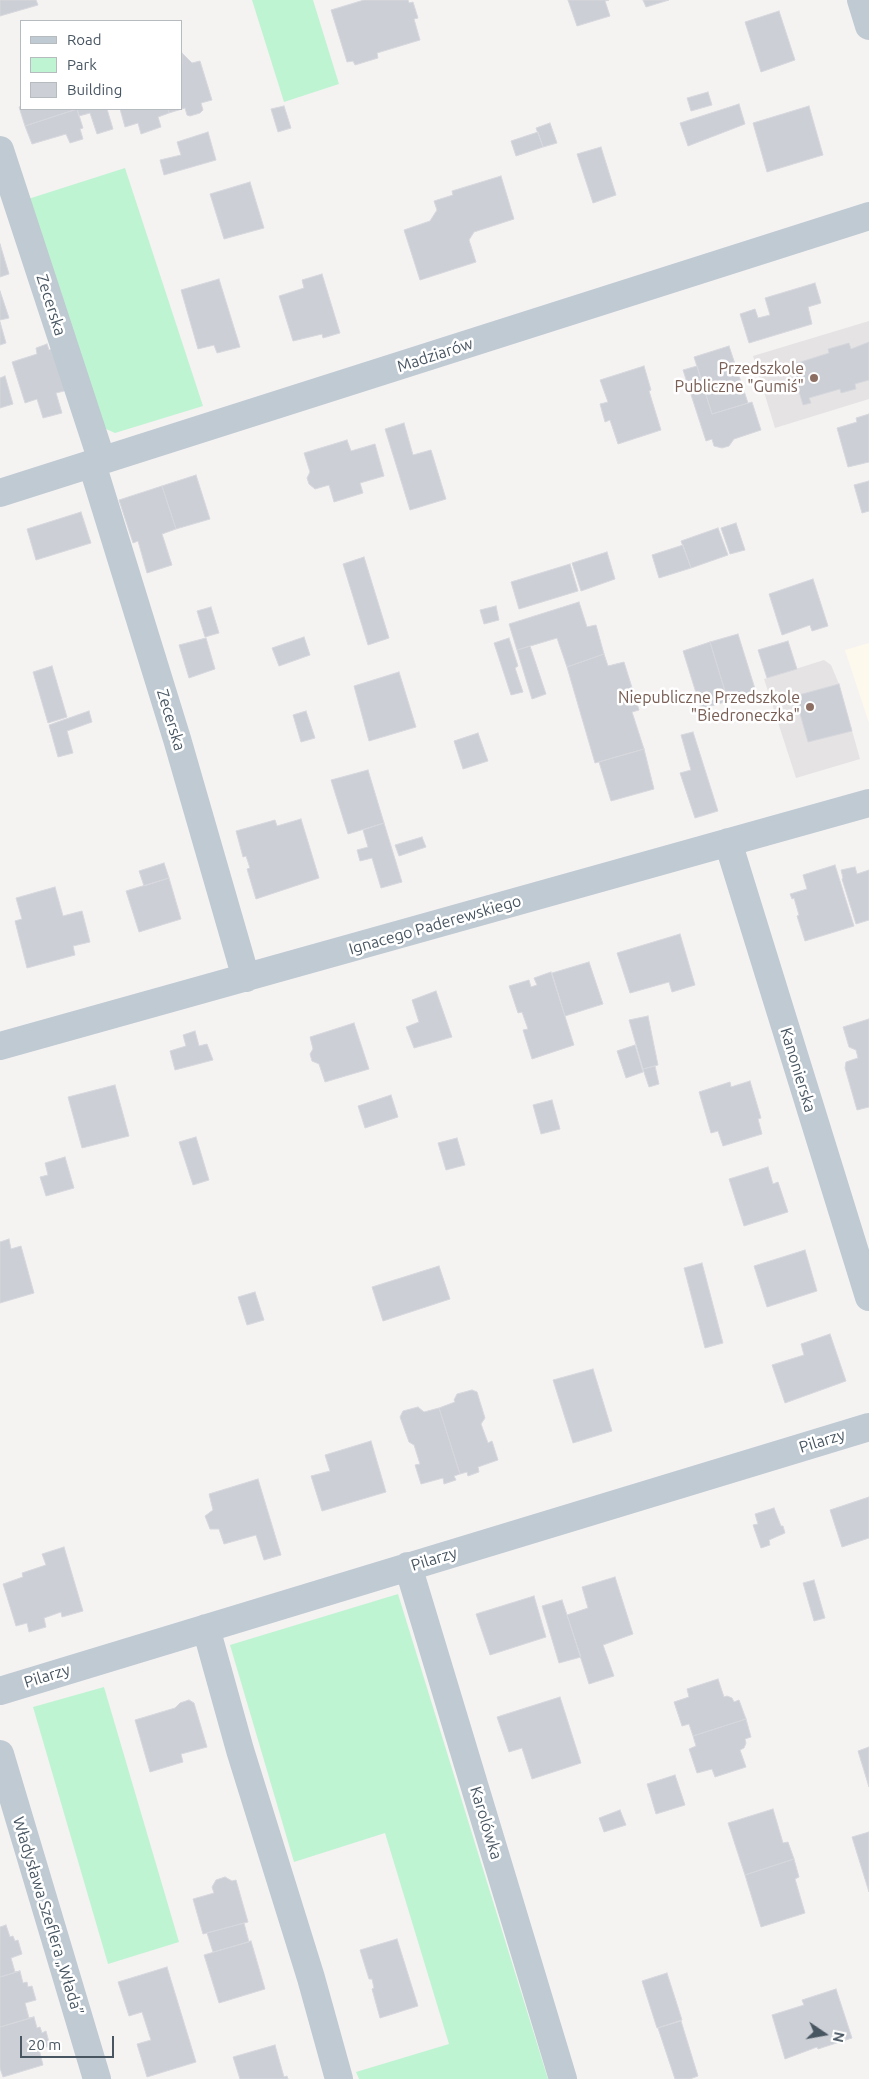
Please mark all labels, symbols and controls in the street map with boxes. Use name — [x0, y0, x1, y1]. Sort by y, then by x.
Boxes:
legend — [20, 20, 182, 110]
text: Road — [67, 31, 102, 48]
text: Park — [67, 56, 97, 73]
text: Building — [67, 81, 122, 98]
street label: Zecerska — [32, 272, 70, 338]
street label: Madziarów — [395, 334, 475, 376]
place label: Przedszkole Publiczne "Gumiś" — [675, 359, 804, 397]
marker: Przedszkole Publiczne "Gumiś" — [808, 372, 820, 384]
street label: Zecerska — [153, 687, 189, 753]
place label: Niepubliczne Przedszkole "Biedroneczka" — [618, 688, 800, 726]
marker: Niepubliczne Przedszkole "Biedroneczka" — [804, 701, 816, 713]
street label: Ignacego Paderewskiego — [347, 891, 523, 959]
street label: Kanonierska — [776, 1025, 820, 1115]
street label: Pilarzy — [797, 1425, 847, 1457]
street label: Pilarzy — [409, 1543, 459, 1575]
street label: Pilarzy — [22, 1660, 72, 1692]
street label: Karolówka — [466, 1784, 506, 1862]
street label: Władysława Szeflera „Włada” — [9, 1814, 87, 2018]
north arrow — [799, 2009, 849, 2059]
scale bar — [22, 2026, 116, 2058]
text: N — [830, 2030, 848, 2044]
text: 20 m — [28, 2036, 61, 2053]

